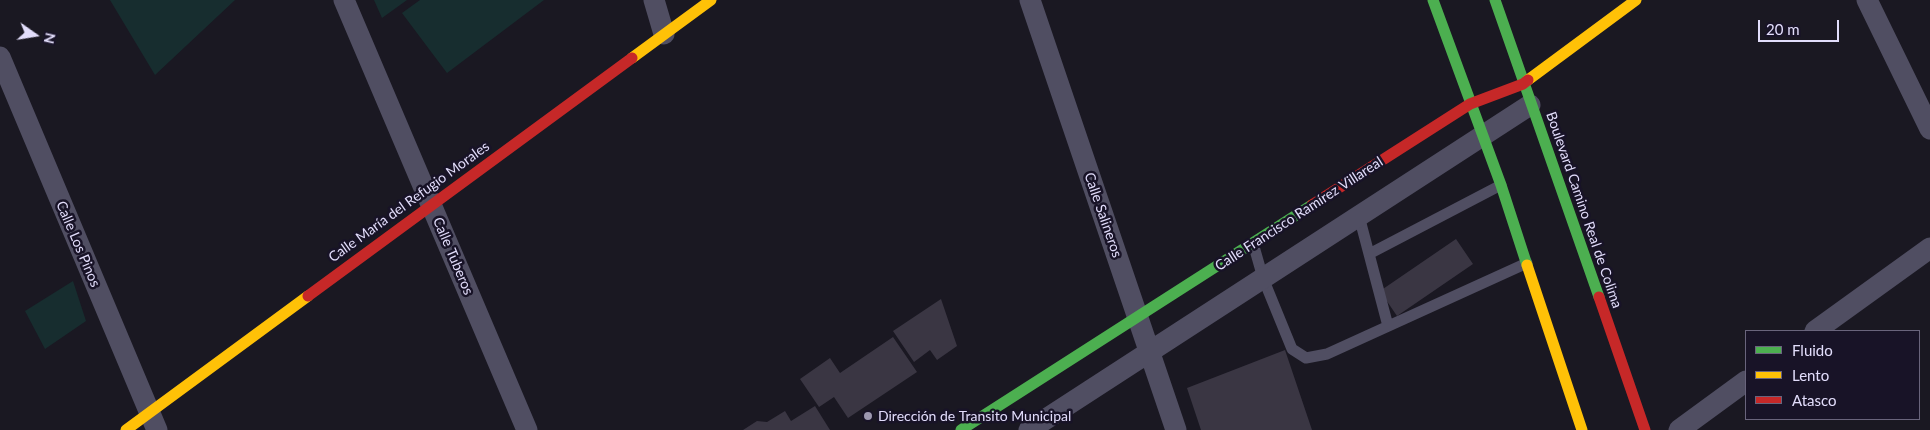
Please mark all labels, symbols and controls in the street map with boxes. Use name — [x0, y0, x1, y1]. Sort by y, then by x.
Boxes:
north arrow — [10, 10, 60, 60]
scale bar — [1760, 10, 1841, 42]
text: 20 m — [1766, 20, 1800, 38]
text: N — [41, 31, 60, 46]
street label: Boulevard Camino Real de Colima — [1542, 110, 1626, 310]
street label: Calle María del Refugio Morales — [325, 138, 493, 266]
street label: Calle Francisco Ramírez Villareal — [1212, 153, 1386, 275]
street label: Calle Salineros — [1081, 170, 1125, 260]
street label: Calle Los Pinos — [52, 199, 104, 289]
street label: Calle Tuberos — [429, 215, 477, 297]
legend — [1745, 330, 1920, 420]
text: Fluido — [1792, 341, 1833, 359]
text: Lento — [1792, 366, 1829, 384]
text: Atasco — [1792, 391, 1837, 409]
place label: Dirección de Transito Municipal — [878, 408, 1071, 424]
marker: Dirección de Transito Municipal — [862, 410, 874, 422]

